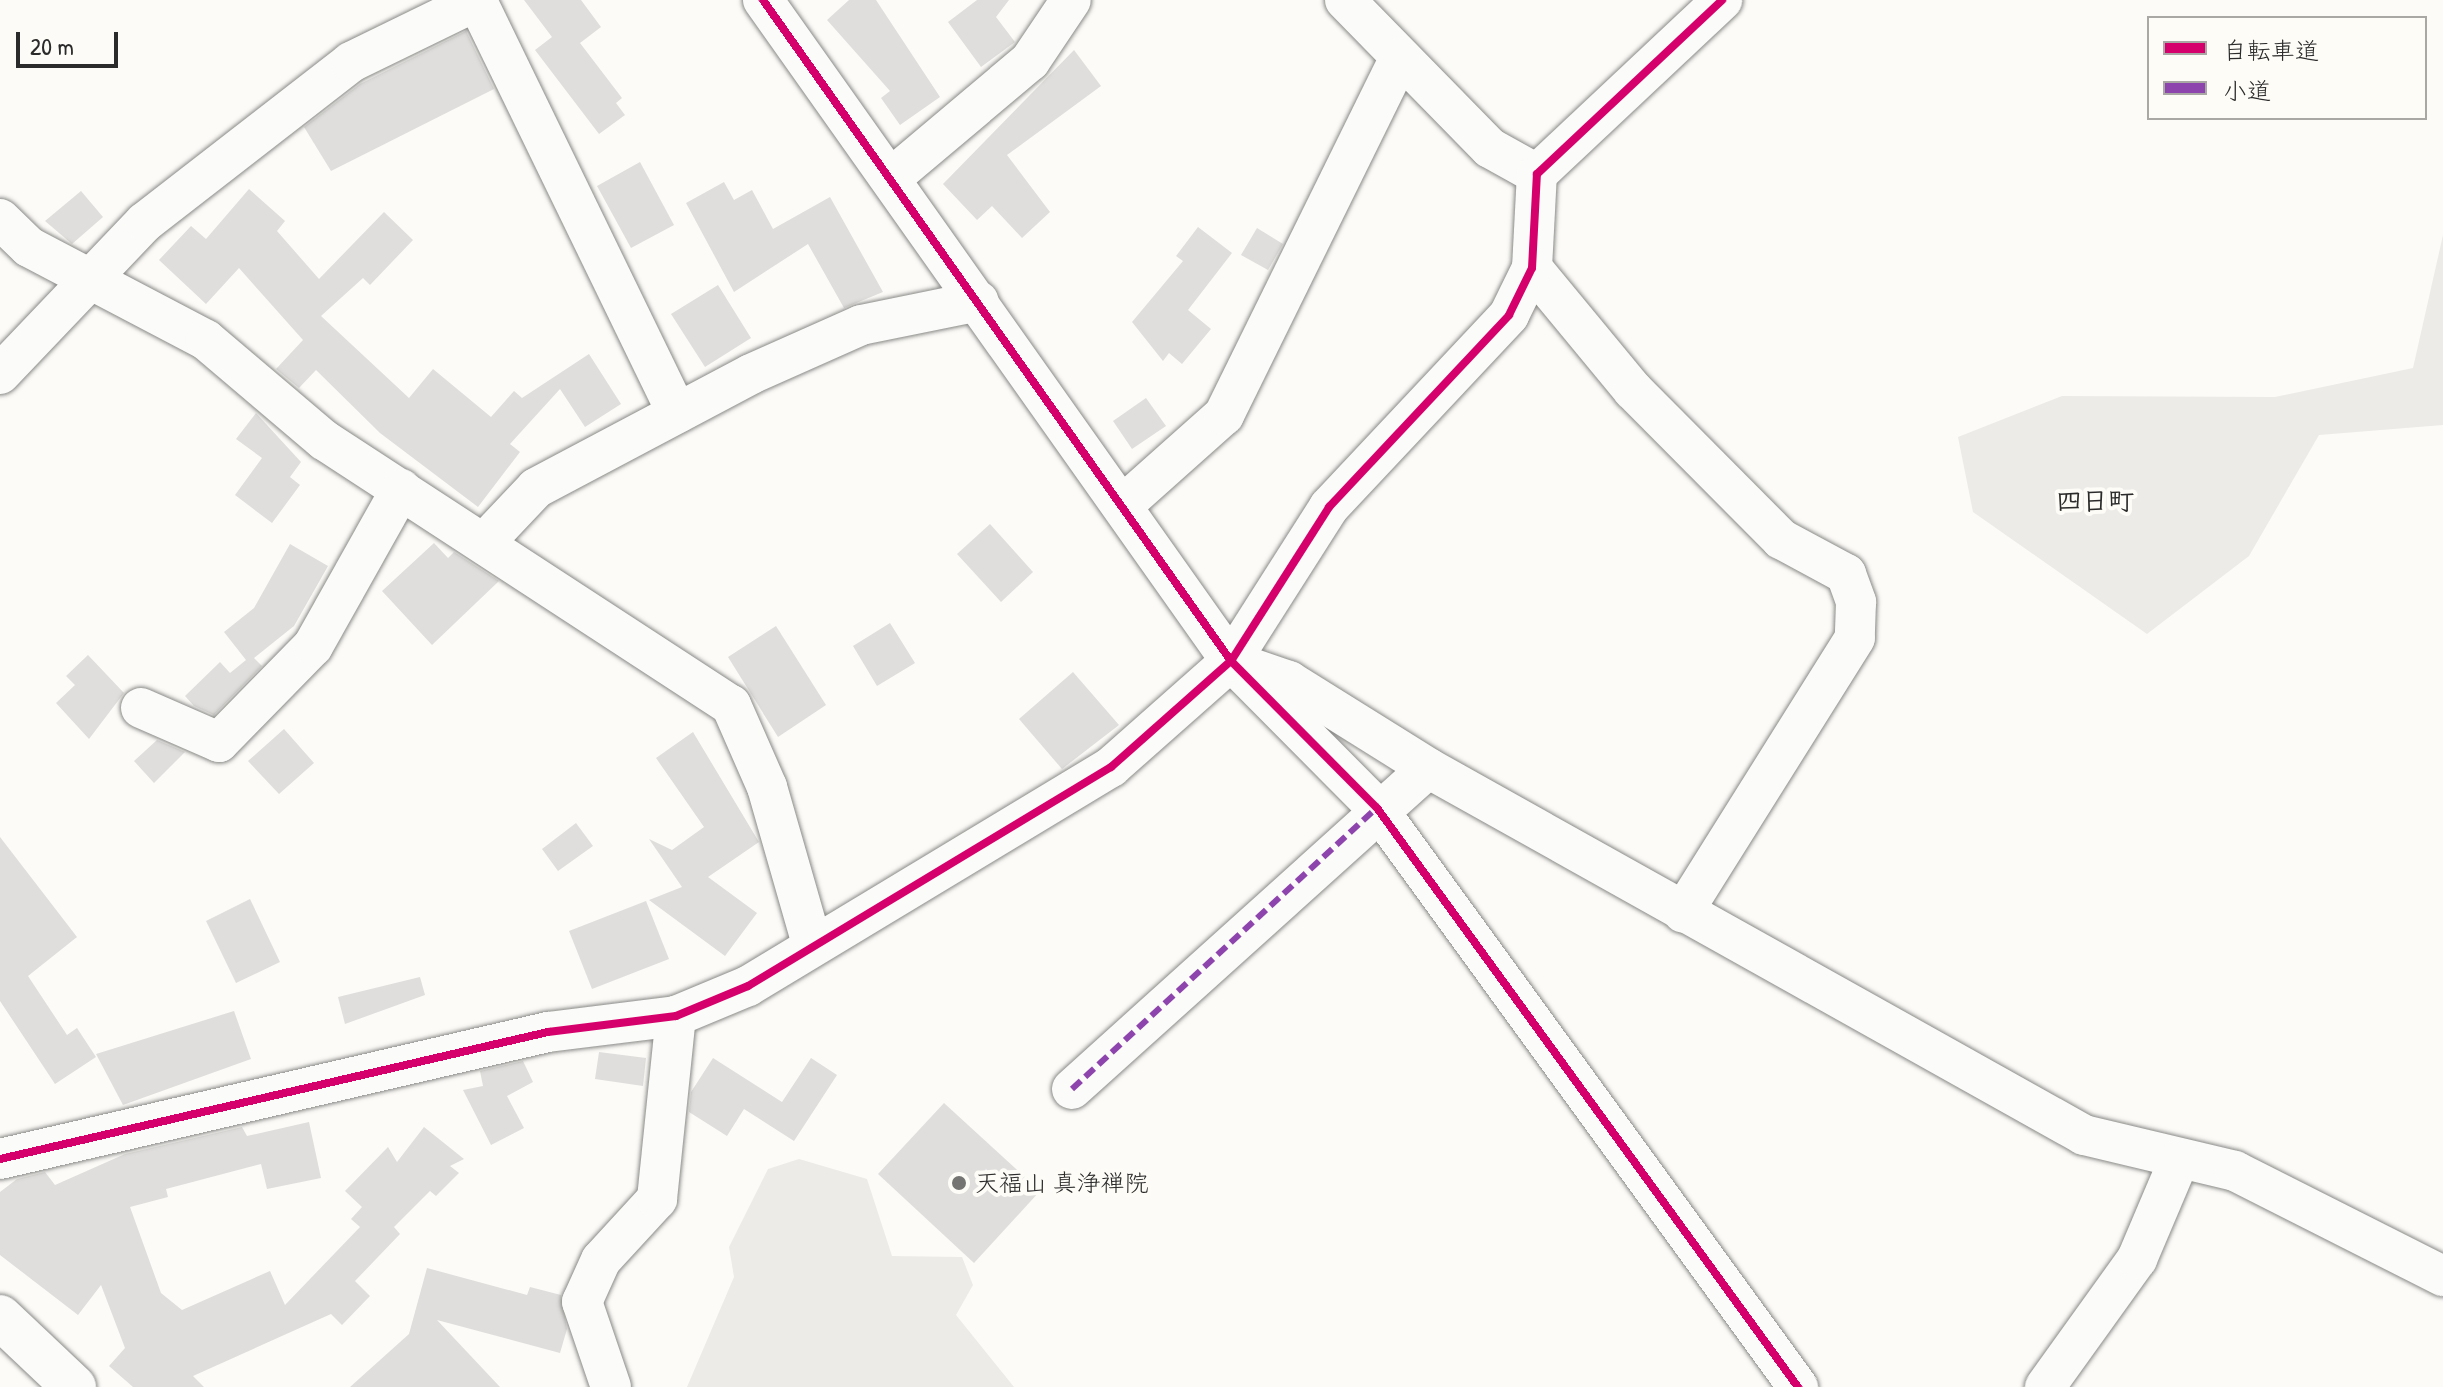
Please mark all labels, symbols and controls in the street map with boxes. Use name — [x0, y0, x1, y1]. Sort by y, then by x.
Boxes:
scale bar — [20, 16, 122, 66]
legend — [2147, 16, 2427, 120]
text: 20 m — [30, 30, 74, 62]
text: 自転車道 — [2223, 34, 2319, 66]
text: 小道 — [2223, 74, 2271, 106]
district label: 四日町 — [2056, 485, 2134, 517]
place label: 天福山 真浄禅院 — [975, 1169, 1149, 1197]
marker: 天福山 真浄禅院 — [950, 1174, 968, 1192]

